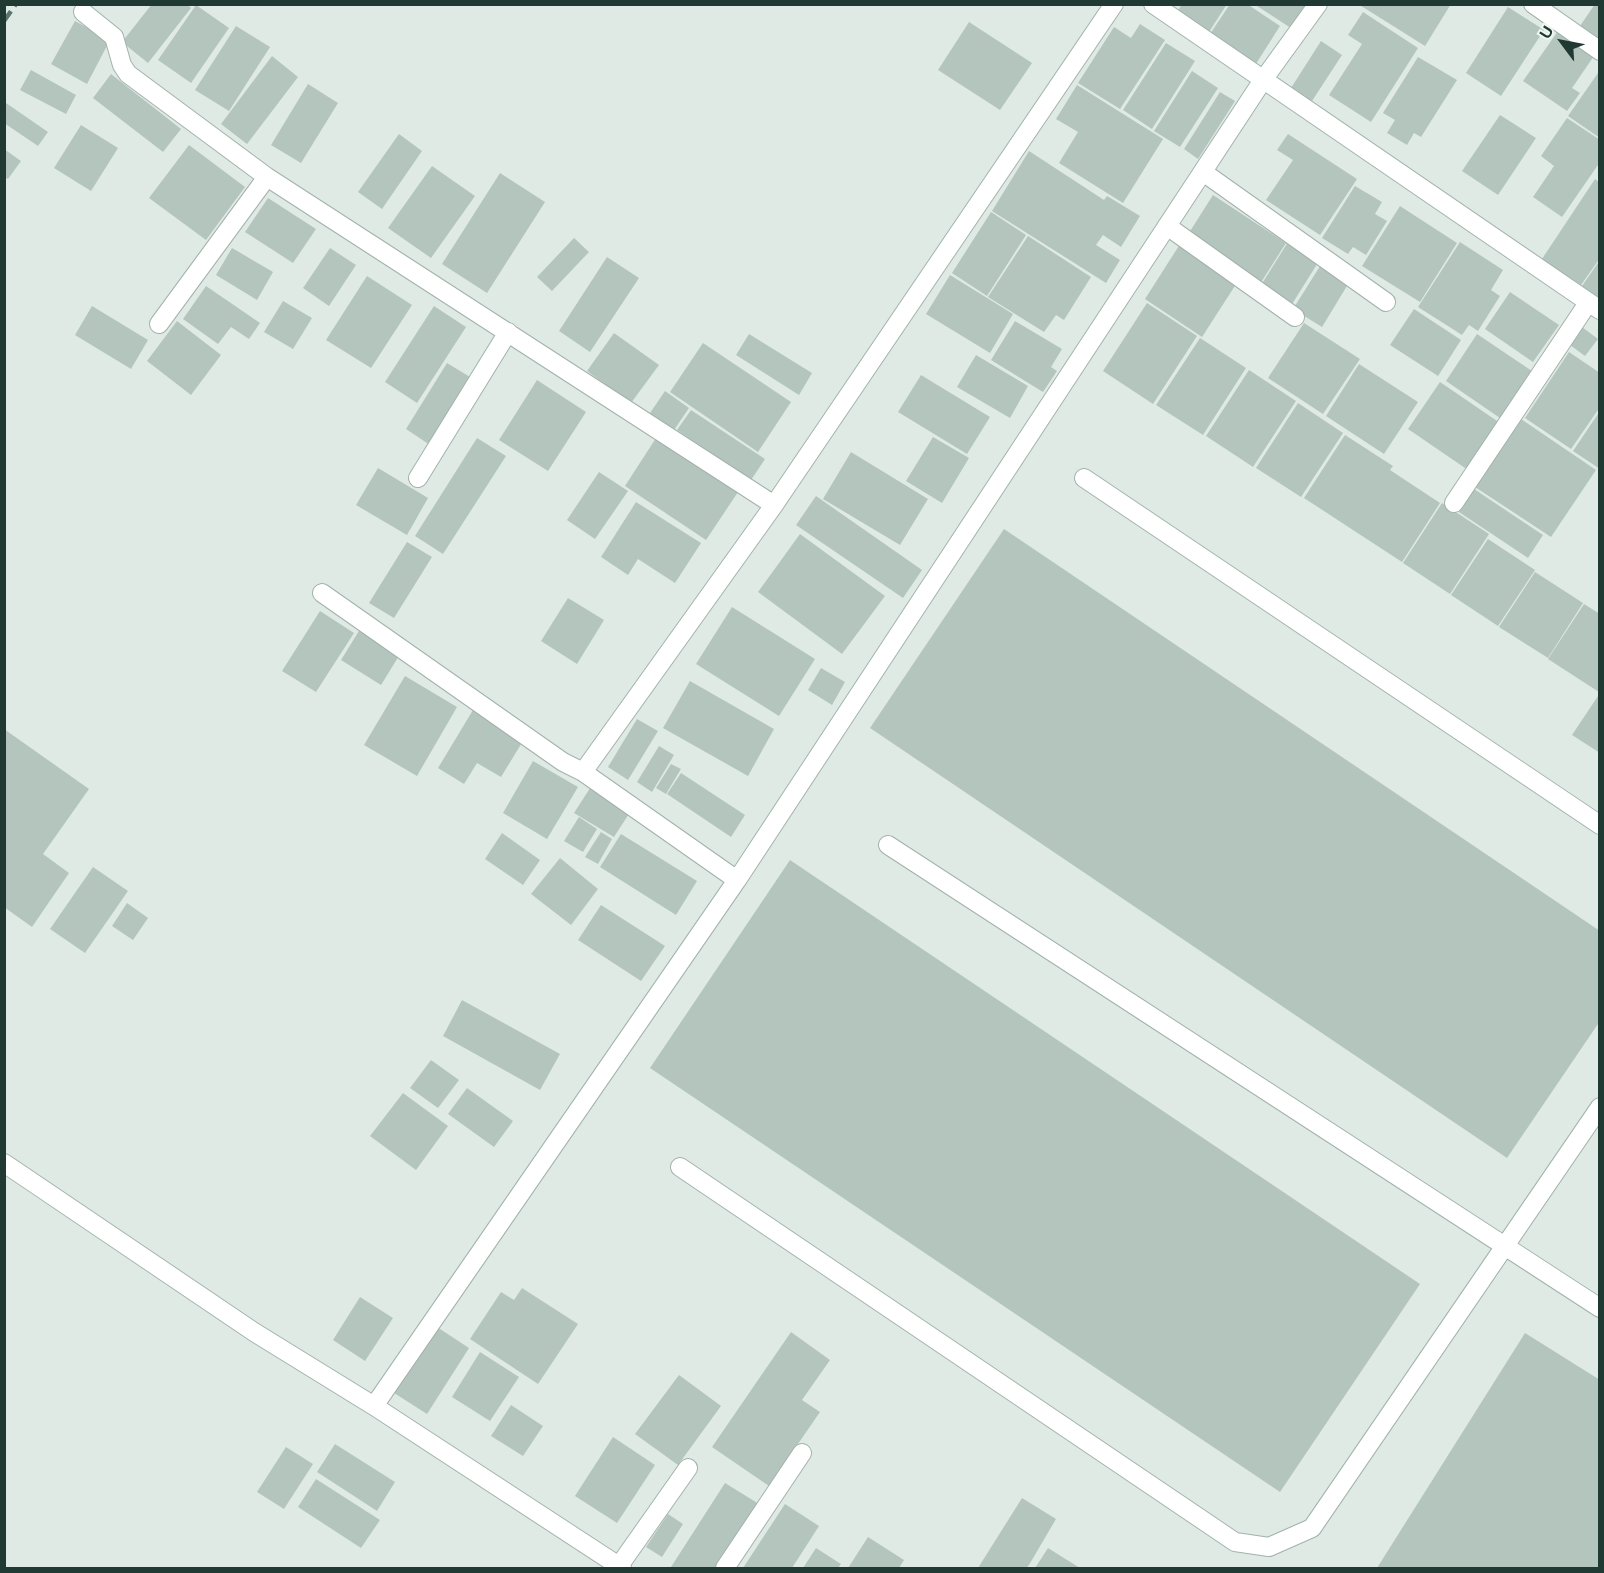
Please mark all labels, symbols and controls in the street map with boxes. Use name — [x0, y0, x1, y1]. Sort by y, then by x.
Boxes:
north arrow — [1532, 12, 1592, 72]
text: U — [1536, 23, 1557, 42]

